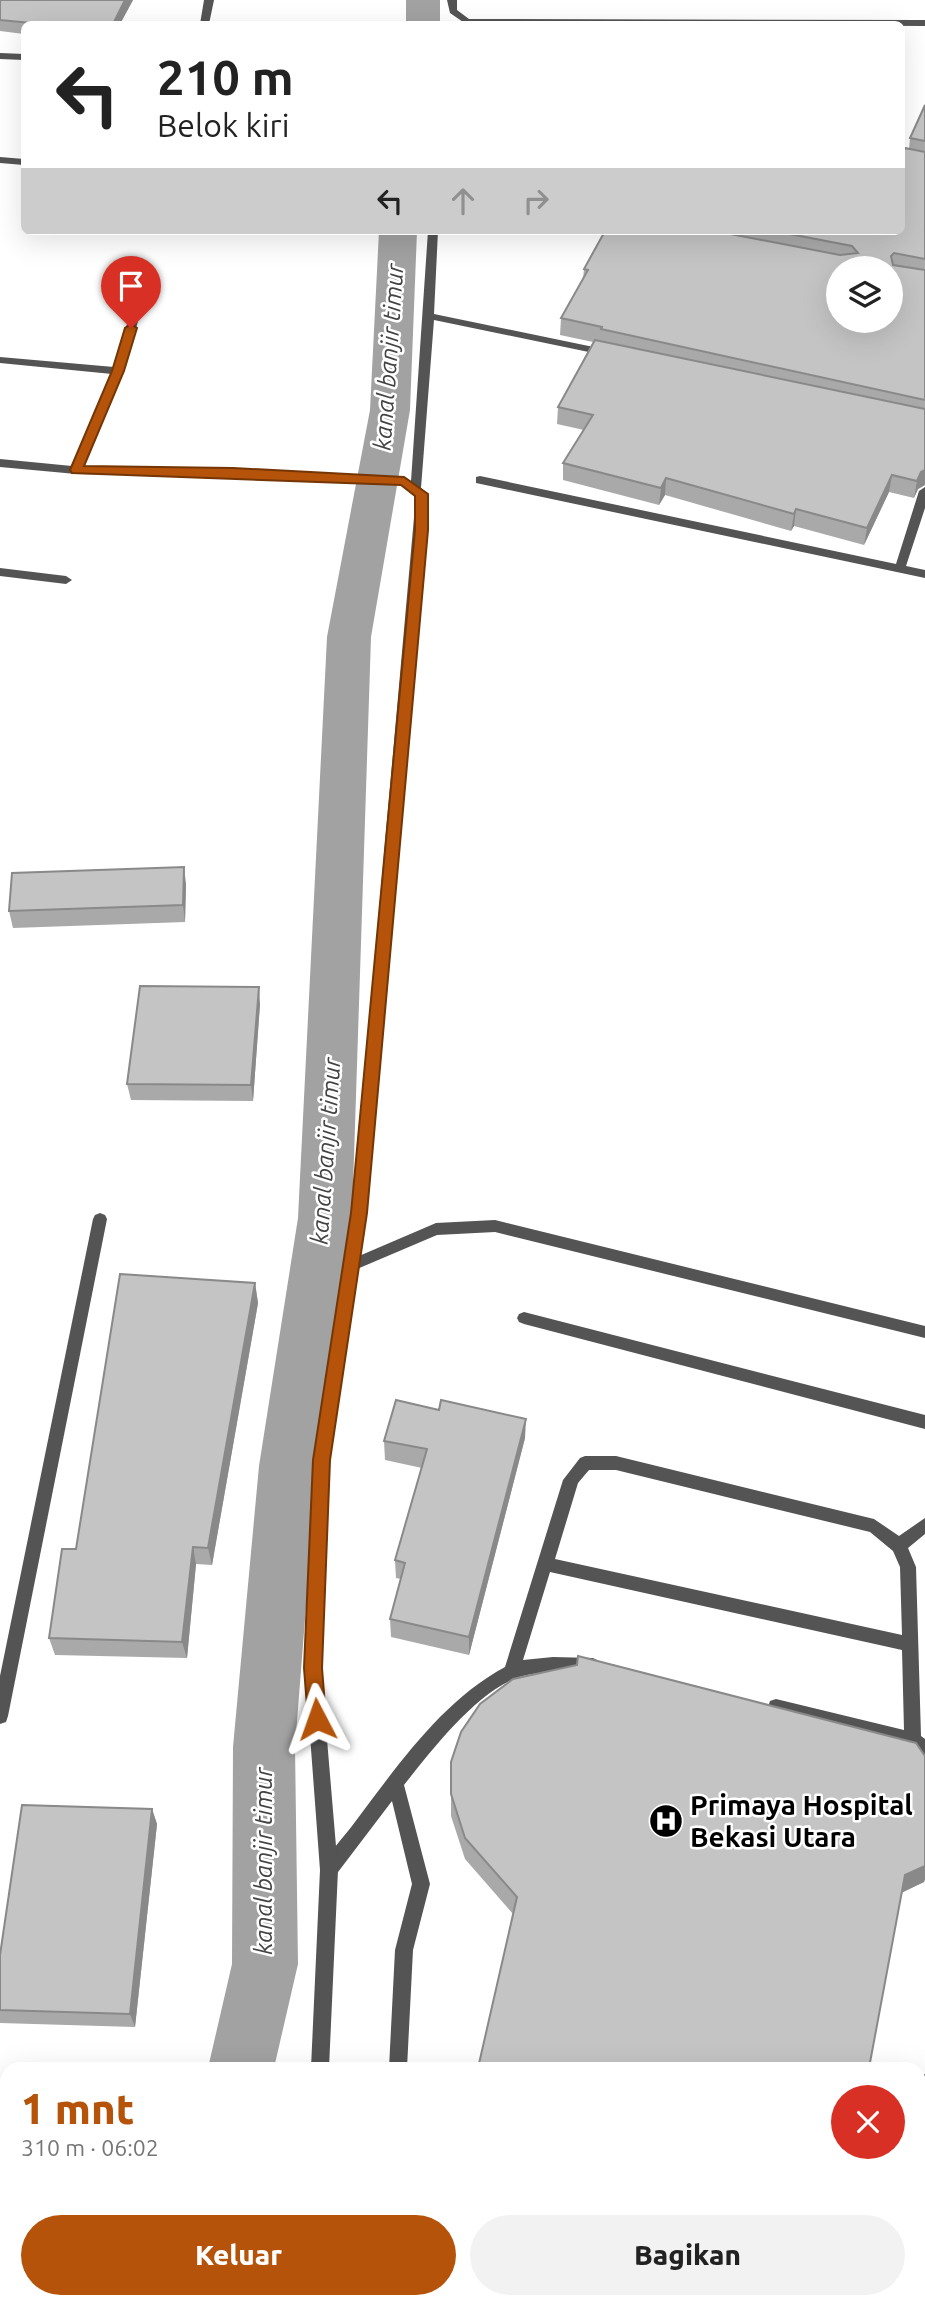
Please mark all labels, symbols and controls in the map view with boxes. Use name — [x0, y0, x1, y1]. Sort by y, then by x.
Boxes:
icon: left — [42, 49, 133, 140]
text: 210 m — [157, 49, 294, 104]
text: Belok kiri — [157, 107, 289, 143]
icon: left — [371, 182, 409, 220]
icon: ahead — [444, 182, 482, 220]
icon: right — [517, 182, 555, 220]
pin — [101, 256, 161, 328]
map controls — [826, 256, 903, 333]
button: layers — [826, 256, 903, 333]
water label: kanal banjir timur — [369, 262, 409, 451]
icon: arrive — [112, 267, 150, 305]
water label: kanal banjir timur — [306, 1056, 346, 1245]
position arrow — [280, 1682, 354, 1756]
water label: kanal banjir timur — [250, 1767, 277, 1955]
place label: Primaya Hospital Bekasi Utara — [690, 1789, 913, 1852]
hospital icon: Primaya Hospital Bekasi Utara — [647, 1802, 685, 1840]
text: 1 mnt — [21, 2085, 134, 2132]
button: close — [831, 2085, 905, 2159]
text: 310 m · 06:02 — [21, 2135, 159, 2160]
button: Keluar — [21, 2215, 456, 2295]
button: Bagikan — [470, 2215, 905, 2295]

